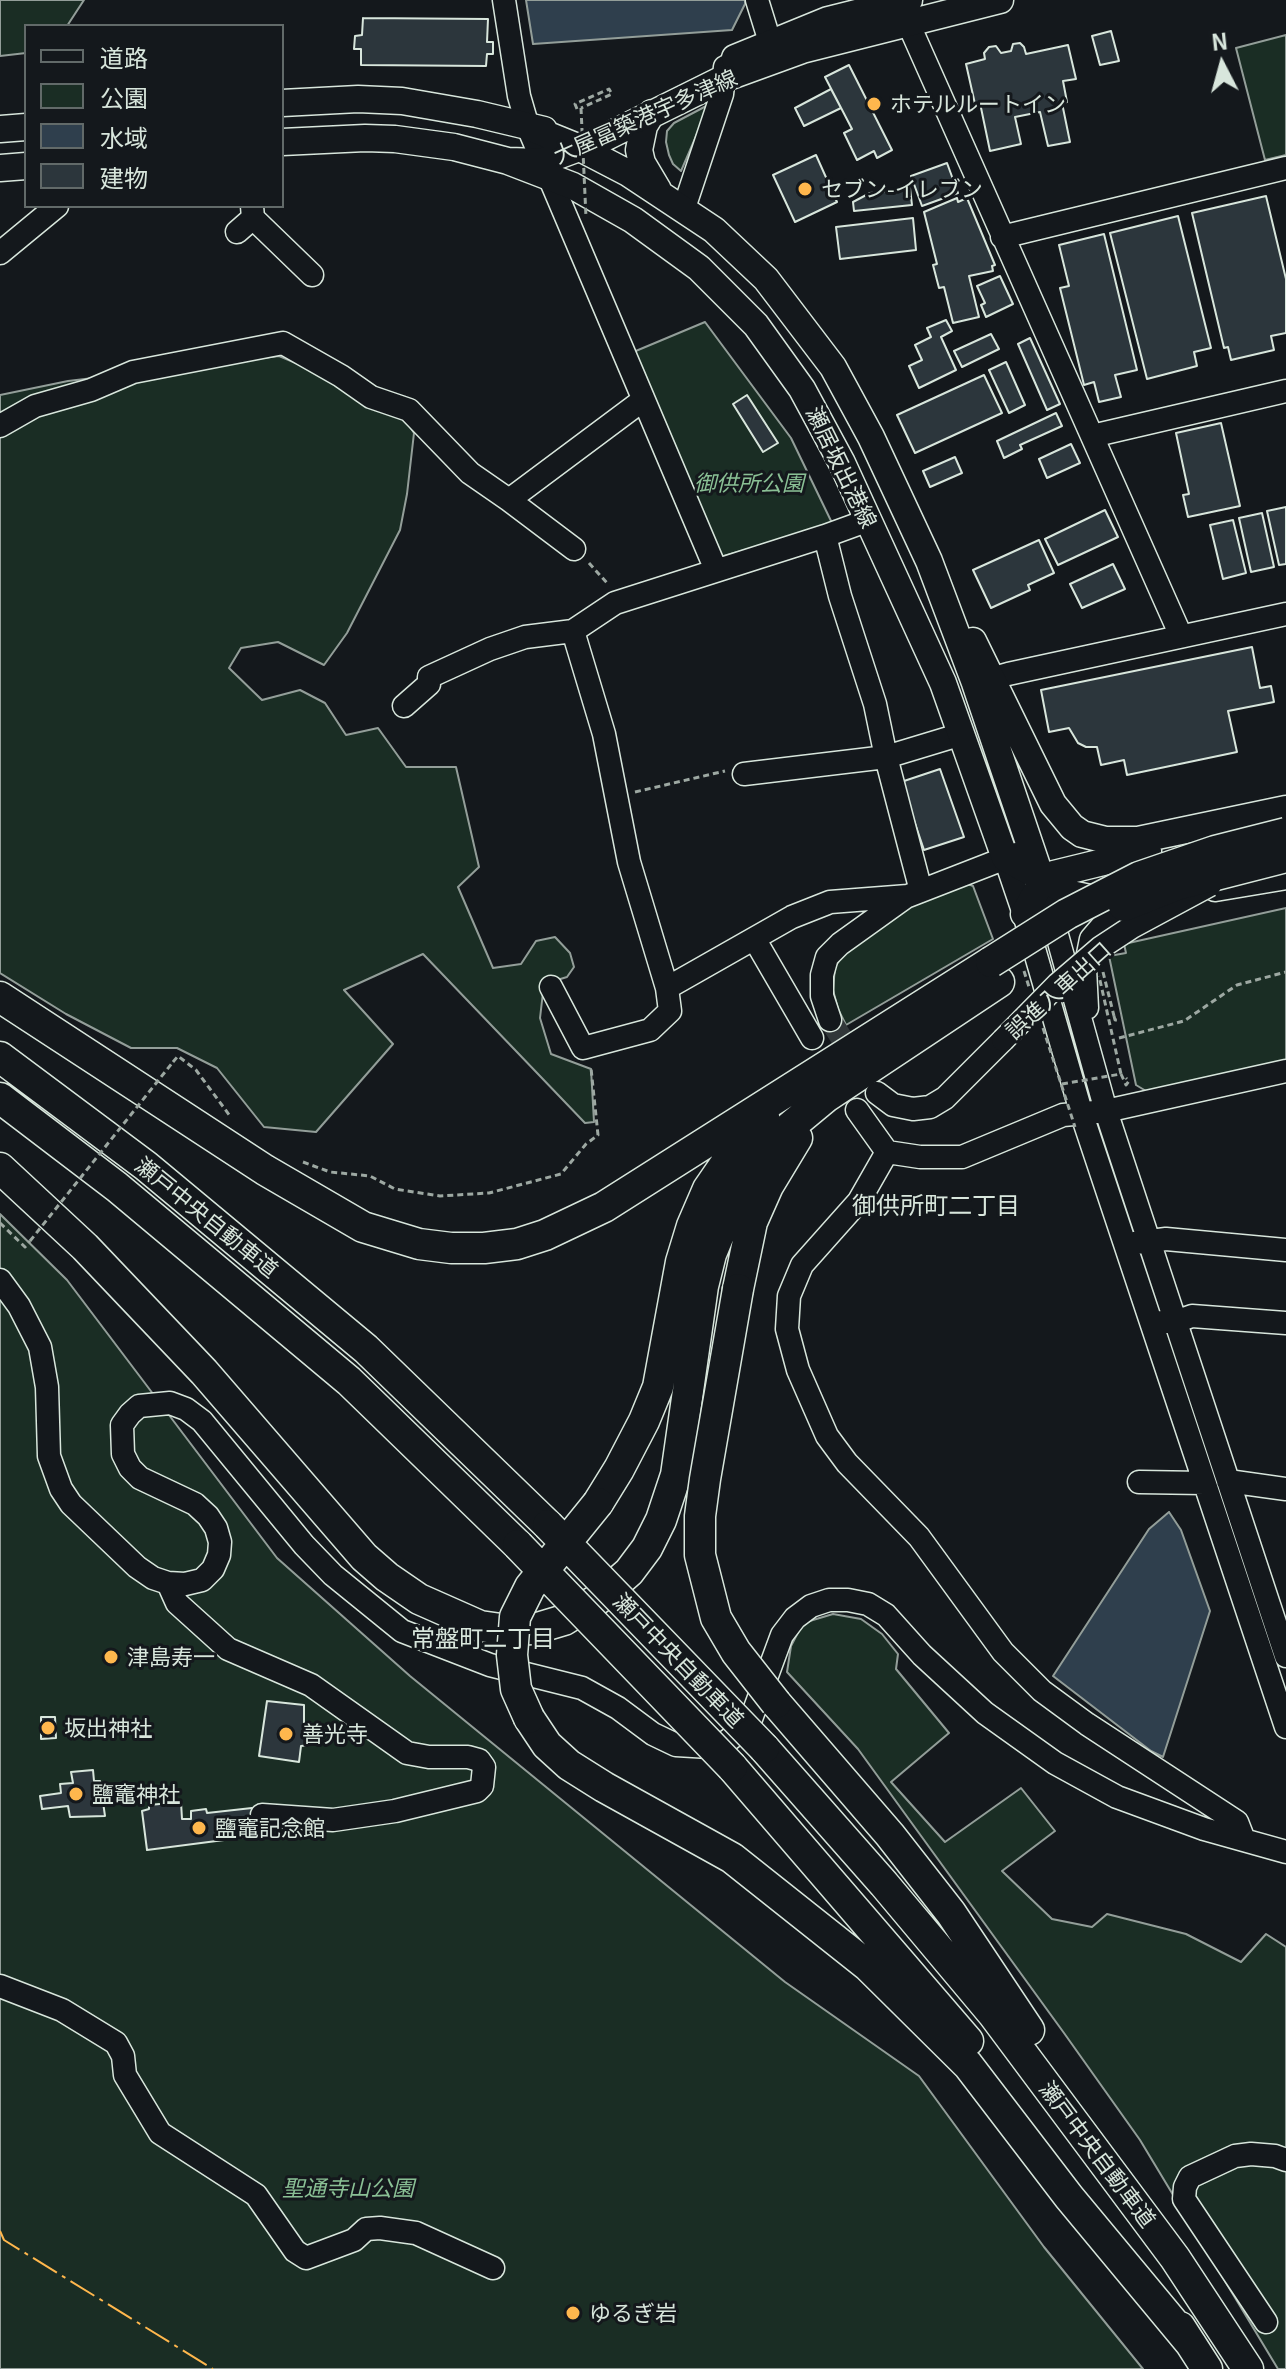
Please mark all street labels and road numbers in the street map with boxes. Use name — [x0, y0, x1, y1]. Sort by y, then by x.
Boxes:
street label: 大屋冨築港宇多津線 — [549, 64, 741, 168]
street label: 瀬居坂出港線 — [801, 402, 883, 532]
street label: 誤進入車出口 — [1000, 936, 1116, 1044]
street label: 瀬戸中央自動車道 — [130, 1151, 284, 1283]
street label: 瀬戸中央自動車道 — [608, 1588, 750, 1732]
street label: 瀬戸中央自動車道 — [1034, 2076, 1162, 2232]

